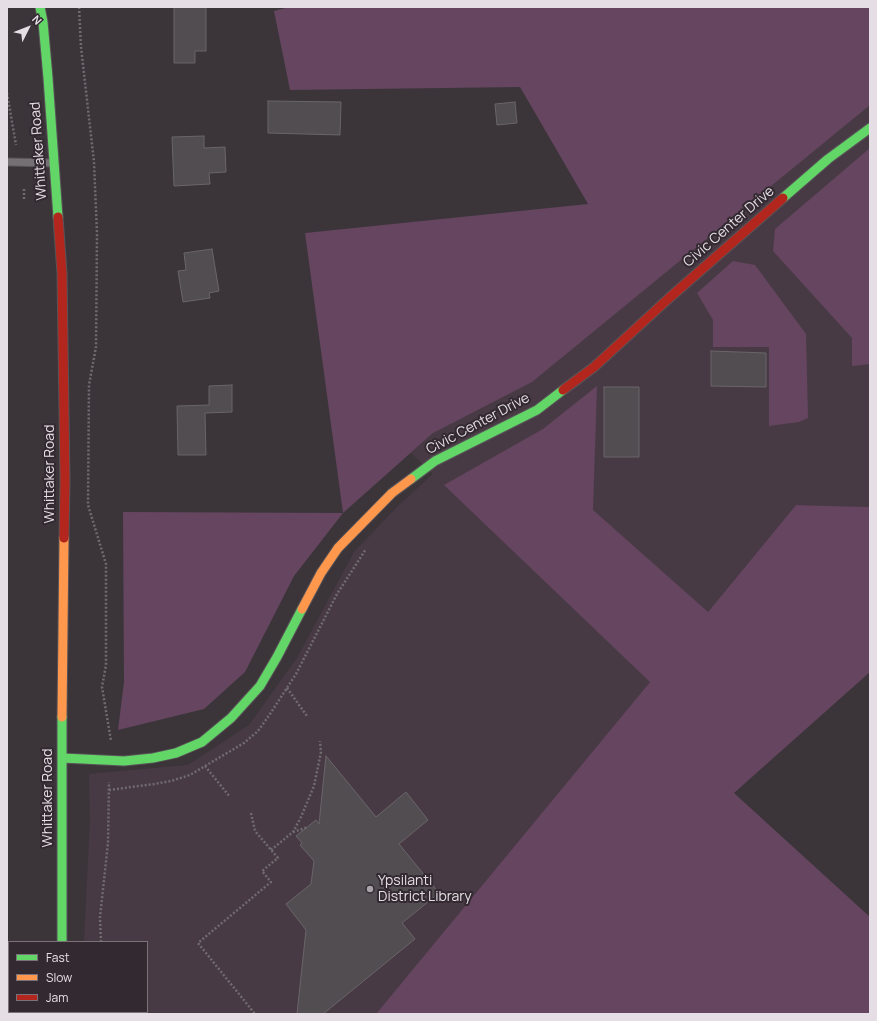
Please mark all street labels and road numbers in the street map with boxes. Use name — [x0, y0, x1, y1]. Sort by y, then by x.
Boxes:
street label: Whittaker Road — [27, 101, 51, 201]
street label: Civic Center Drive — [680, 183, 778, 271]
street label: Civic Center Drive — [423, 390, 533, 458]
street label: Whittaker Road — [42, 425, 58, 523]
street label: Whittaker Road — [40, 749, 56, 847]

